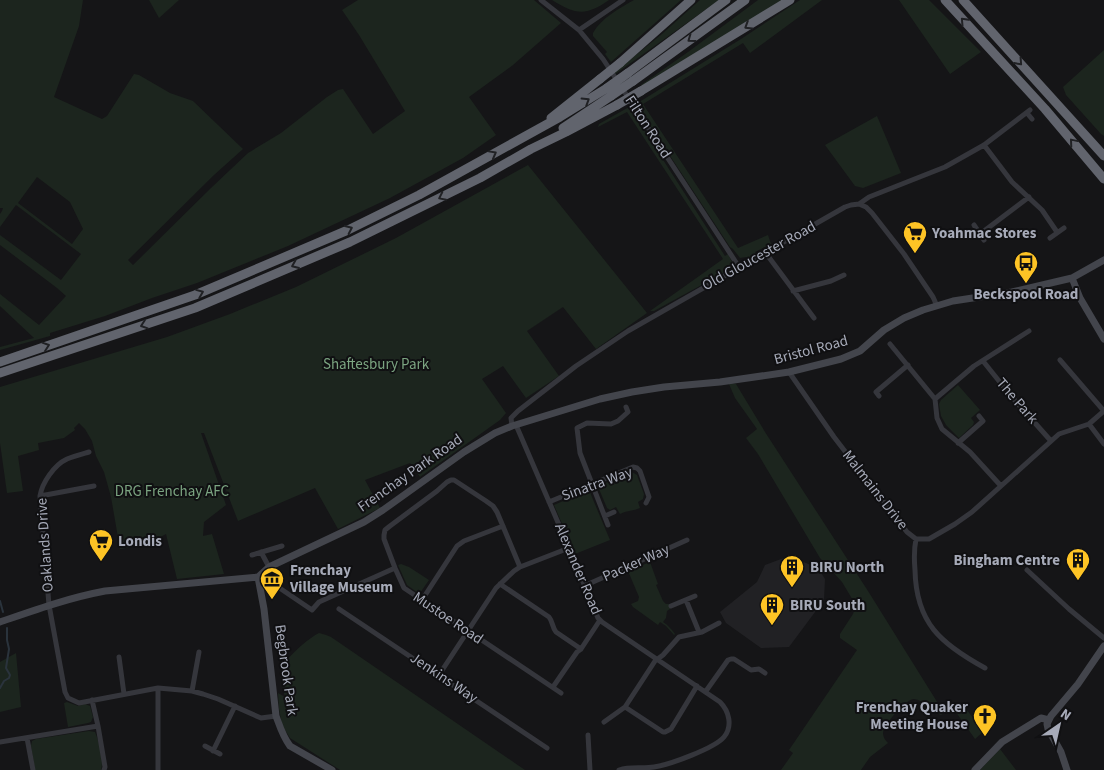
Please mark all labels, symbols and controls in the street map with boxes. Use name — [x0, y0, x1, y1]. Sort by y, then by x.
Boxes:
one-way arrow — [961, 18, 970, 27]
one-way arrow — [745, 19, 754, 29]
one-way arrow — [687, 33, 697, 42]
one-way arrow — [1013, 57, 1022, 66]
street label: Filton Road — [620, 91, 676, 163]
one-way arrow — [581, 98, 590, 107]
one-way arrow — [1070, 139, 1078, 148]
one-way arrow — [488, 150, 497, 160]
one-way arrow — [438, 191, 447, 201]
street label: Old Gloucester Road — [698, 216, 820, 296]
supermarket icon: Yoahmac Stores — [902, 220, 928, 254]
place label: Yoahmac Stores — [931, 223, 1037, 244]
one-way arrow — [344, 225, 353, 236]
bus stop icon: Beckspool Road — [1013, 250, 1039, 284]
one-way arrow — [291, 259, 300, 270]
place label: Beckspool Road — [974, 284, 1078, 305]
one-way arrow — [195, 289, 204, 300]
one-way arrow — [140, 319, 148, 329]
street label: Bristol Road — [772, 330, 850, 370]
one-way arrow — [41, 342, 50, 352]
park label: Shaftesbury Park — [323, 354, 430, 375]
street label: The Park — [991, 373, 1043, 429]
street label: Frenchay Park Road — [353, 429, 467, 517]
street label: Malmains Drive — [837, 446, 913, 534]
street label: Sinatra Way — [559, 462, 635, 506]
park label: DRG Frenchay AFC — [115, 481, 230, 502]
street label: Oaklands Drive — [31, 497, 59, 593]
street label: Alexander Road — [549, 520, 607, 618]
supermarket icon: Londis — [88, 528, 114, 562]
place label: Londis — [118, 531, 162, 552]
street label: Packer Way — [599, 539, 673, 587]
building icon: Bingham Centre — [1065, 547, 1091, 581]
place label: Bingham Centre — [953, 550, 1060, 571]
building icon: BIRU North — [779, 554, 805, 588]
place label: BIRU North — [810, 557, 884, 578]
place label: Frenchay Village Museum — [289, 560, 393, 598]
museum icon: Frenchay Village Museum — [259, 566, 285, 600]
street label: Mustoe Road — [409, 587, 487, 649]
building icon: BIRU South — [759, 592, 785, 626]
place label: BIRU South — [790, 595, 865, 616]
street label: Begbrook Park — [269, 623, 303, 717]
street label: Jenkins Way — [406, 648, 482, 708]
place label: Frenchay Quaker Meeting House — [856, 697, 968, 735]
north arrow — [1034, 700, 1084, 750]
church icon: Frenchay Quaker Meeting House — [972, 703, 998, 737]
text: N — [1056, 704, 1075, 726]

